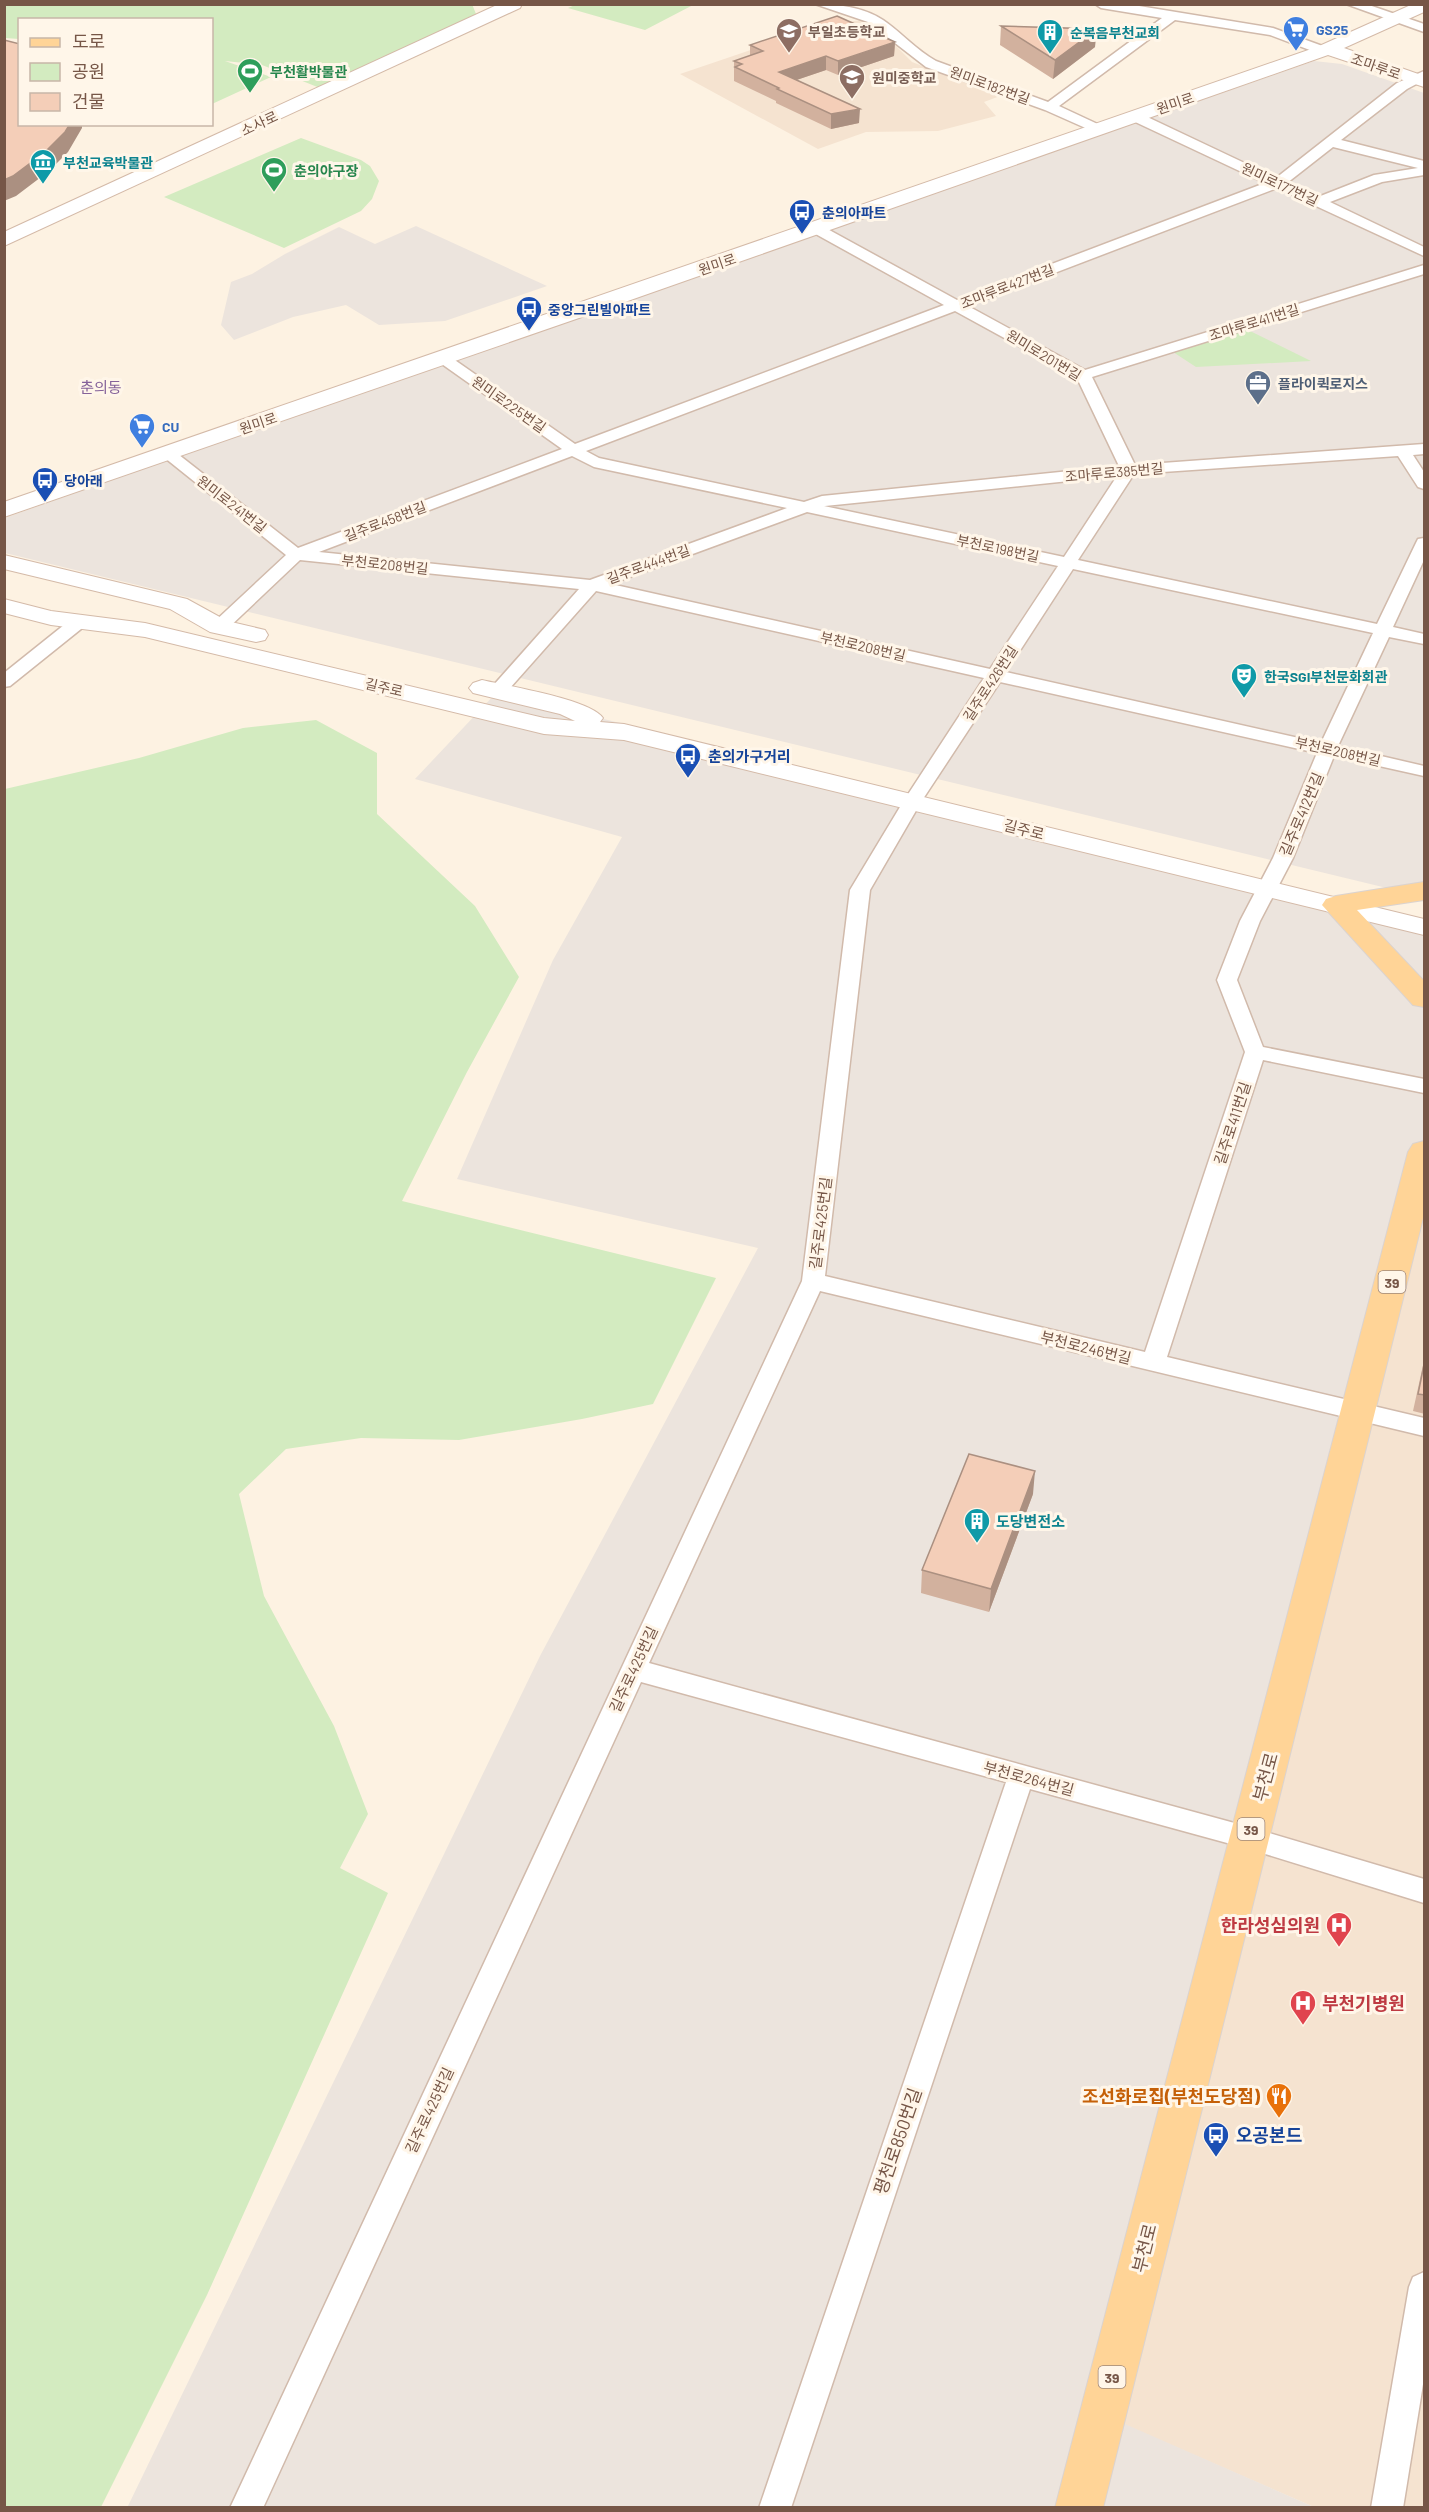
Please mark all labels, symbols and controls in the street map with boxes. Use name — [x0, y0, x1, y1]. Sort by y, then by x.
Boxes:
supermarket icon: GS25 — [1281, 14, 1311, 52]
school or university icon: 부일초등학교 — [774, 16, 804, 54]
building icon: 순복음부천교회 — [1035, 17, 1065, 55]
legend — [18, 18, 213, 126]
place label: GS25 — [1316, 21, 1349, 38]
place label: 부일초등학교 — [808, 23, 885, 40]
place label: 순복음부천교회 — [1070, 24, 1160, 41]
text: 도로 — [72, 30, 105, 52]
street label: 조마루로 — [1349, 50, 1403, 82]
sports icon: 부천활박물관 — [235, 56, 265, 94]
text: 공원 — [72, 60, 105, 82]
school or university icon: 원미중학교 — [837, 62, 867, 100]
place label: 부천활박물관 — [270, 63, 347, 80]
street label: 원미로182번길 — [948, 63, 1032, 107]
place label: 원미중학교 — [872, 69, 937, 86]
street label: 원미로 — [1154, 89, 1196, 117]
text: 건물 — [72, 90, 105, 112]
street label: 소사로 — [238, 107, 280, 139]
museum icon: 부천교육박물관 — [28, 147, 58, 185]
place label: 부천교육박물관 — [63, 154, 153, 171]
sports icon: 춘의야구장 — [259, 155, 289, 193]
street label: 원미로177번길 — [1239, 159, 1321, 209]
place label: 춘의야구장 — [294, 162, 359, 179]
bus stop icon: 춘의아파트 — [787, 197, 817, 235]
place label: 춘의아파트 — [822, 204, 887, 221]
street label: 원미로 — [696, 250, 738, 278]
street label: 조마루로427번길 — [958, 260, 1056, 312]
bus stop icon: 중앙그린빌아파트 — [514, 294, 544, 332]
street label: 조마루로411번길 — [1207, 300, 1301, 344]
place label: 중앙그린빌아파트 — [548, 301, 651, 318]
street label: 원미로201번길 — [1003, 326, 1085, 384]
office icon: 플라이퀵로지스 — [1243, 368, 1273, 406]
street label: 원미로225번길 — [469, 372, 549, 436]
place label: 플라이퀵로지스 — [1278, 375, 1368, 392]
district label: 춘의동 — [80, 378, 122, 396]
street label: 원미로 — [237, 409, 279, 437]
supermarket icon: CU — [127, 411, 157, 449]
place label: CU — [162, 418, 180, 435]
street label: 조마루로385번길 — [1064, 459, 1164, 485]
bus stop icon: 당아래 — [30, 465, 60, 503]
place label: 당아래 — [64, 472, 103, 489]
street label: 원미로241번길 — [194, 472, 270, 536]
street label: 길주로458번길 — [342, 498, 428, 544]
street label: 부천로198번길 — [955, 531, 1041, 565]
street label: 길주로444번길 — [604, 541, 692, 587]
street label: 부천로208번길 — [341, 551, 429, 577]
street label: 부천로208번길 — [819, 628, 907, 664]
street label: 길주로426번길 — [959, 642, 1021, 724]
theatre icon: 한국SGI부천문화회관 — [1229, 661, 1259, 699]
place label: 한국SGI부천문화회관 — [1264, 668, 1388, 685]
street label: 길주로 — [363, 674, 405, 700]
street label: 부천로208번길 — [1294, 733, 1382, 769]
bus stop icon: 춘의가구거리 — [673, 741, 703, 779]
place label: 춘의가구거리 — [708, 747, 791, 765]
street label: 길주로412번길 — [1275, 769, 1327, 859]
street label: 길주로 — [1002, 815, 1046, 843]
street label: 길주로411번길 — [1210, 1079, 1254, 1167]
street label: 길주로425번길 — [805, 1176, 835, 1270]
road number: 39 — [1378, 1271, 1406, 1293]
street label: 부천로246번길 — [1039, 1327, 1133, 1367]
building icon: 도당변전소 — [962, 1506, 992, 1544]
place label: 도당변전소 — [996, 1512, 1065, 1530]
street label: 길주로425번길 — [605, 1623, 661, 1715]
street label: 부천로 — [1248, 1750, 1282, 1804]
street label: 부천로264번길 — [982, 1757, 1076, 1799]
road number: 39 — [1238, 1818, 1264, 1840]
hospital icon: 한라성심의원 — [1324, 1910, 1354, 1948]
place label: 한라성심의원 — [1221, 1914, 1320, 1936]
hospital icon: 부천기병원 — [1288, 1988, 1318, 2026]
place label: 부천기병원 — [1322, 1992, 1405, 2014]
street label: 길주로425번길 — [401, 2064, 457, 2156]
restaurant icon: 조선화로집(부천도당점) — [1264, 2081, 1294, 2119]
street label: 평천로850번길 — [868, 2085, 926, 2197]
place label: 조선화로집(부천도당점) — [1082, 2085, 1261, 2107]
bus stop icon: 오공본드 — [1201, 2120, 1231, 2158]
place label: 오공본드 — [1236, 2124, 1302, 2146]
street label: 부천로 — [1127, 2221, 1161, 2275]
road number: 39 — [1098, 2366, 1126, 2388]

